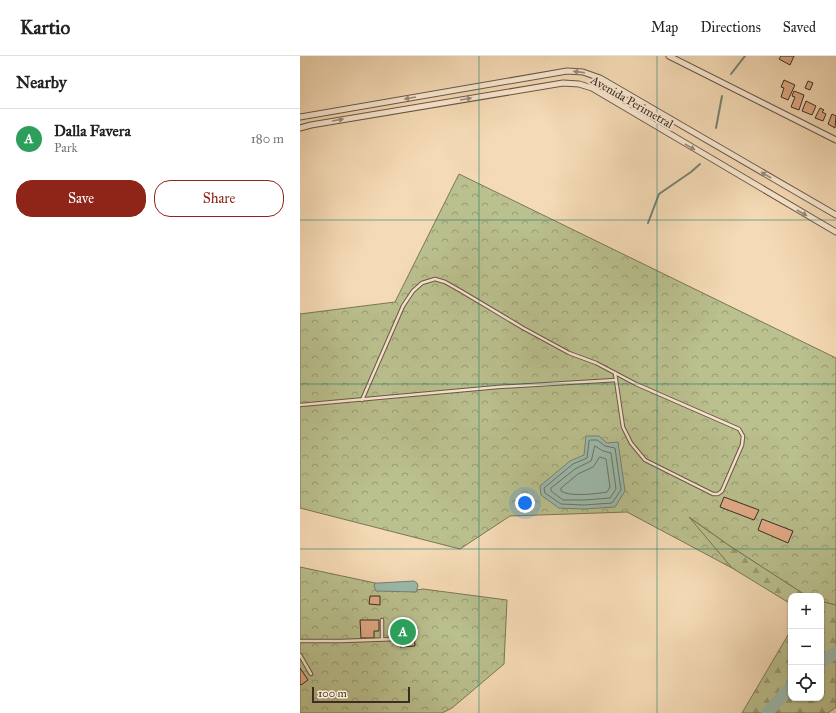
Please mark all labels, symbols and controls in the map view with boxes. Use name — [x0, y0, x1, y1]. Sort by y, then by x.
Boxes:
text: Kartio — [20, 16, 70, 39]
text: Map — [651, 19, 678, 36]
text: Directions — [700, 19, 761, 36]
text: Saved — [783, 19, 816, 36]
one-way arrow — [573, 69, 585, 75]
text: Nearby — [16, 72, 67, 93]
street label: Avenida Perimetral — [587, 72, 676, 132]
one-way arrow — [403, 95, 416, 101]
one-way arrow — [460, 96, 473, 102]
one-way arrow — [332, 117, 344, 123]
text: Dalla Favera — [54, 122, 131, 140]
text: A — [25, 131, 33, 147]
text: 180 m — [251, 131, 284, 147]
text: Park — [54, 140, 78, 156]
one-way arrow — [684, 143, 696, 150]
one-way arrow — [760, 171, 772, 178]
button: Save — [16, 180, 146, 217]
button: Share — [154, 180, 284, 217]
one-way arrow — [796, 209, 808, 216]
your location — [515, 493, 535, 513]
map controls — [788, 593, 824, 701]
button: + — [788, 593, 824, 629]
pin: A — [390, 617, 416, 647]
button: − — [788, 629, 824, 665]
button: locate — [788, 665, 824, 701]
scale bar — [312, 685, 410, 704]
text: 100 m — [318, 687, 347, 700]

